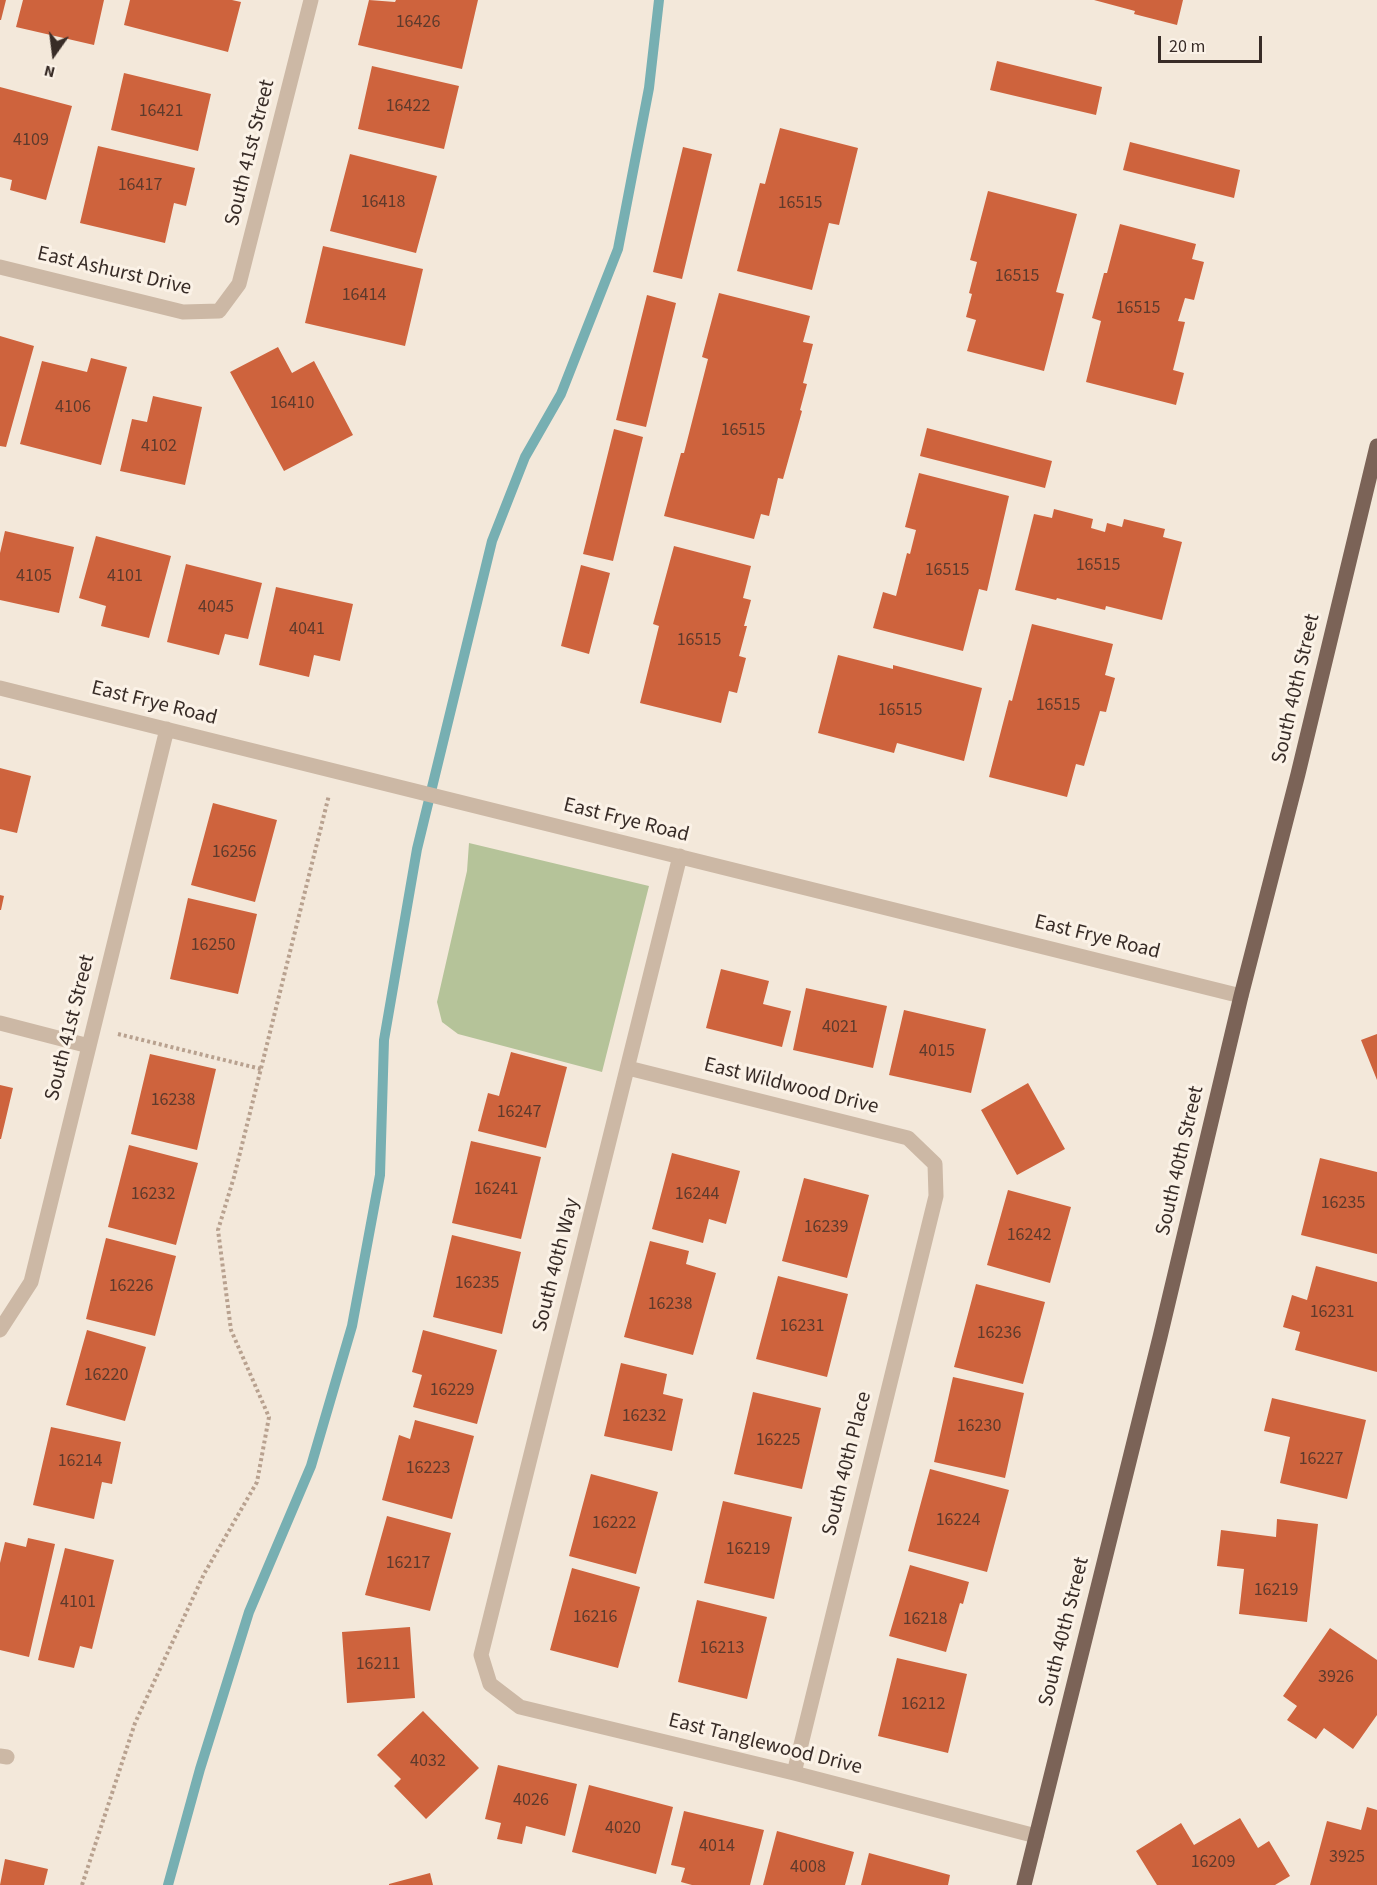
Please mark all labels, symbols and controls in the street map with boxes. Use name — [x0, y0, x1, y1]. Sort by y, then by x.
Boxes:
house number: 16426 — [396, 12, 440, 34]
north arrow — [24, 24, 84, 84]
scale bar — [1161, 24, 1264, 62]
text: 20 m — [1169, 34, 1205, 59]
text: N — [42, 60, 57, 83]
street label: South 41st Street — [221, 77, 281, 229]
house number: 16422 — [386, 96, 430, 118]
house number: 16421 — [139, 101, 183, 123]
house number: 4109 — [13, 130, 49, 152]
house number: 16417 — [118, 175, 162, 197]
house number: 16418 — [361, 192, 405, 214]
house number: 16515 — [778, 193, 822, 215]
street label: East Ashurst Drive — [35, 242, 193, 302]
house number: 16515 — [995, 266, 1039, 288]
house number: 16414 — [342, 285, 386, 307]
house number: 16515 — [1116, 298, 1160, 320]
house number: 16410 — [270, 393, 314, 415]
house number: 4106 — [55, 397, 91, 419]
house number: 16515 — [721, 420, 765, 442]
house number: 4102 — [141, 436, 177, 458]
house number: 16515 — [1076, 555, 1120, 577]
house number: 16515 — [925, 560, 969, 582]
house number: 4105 — [16, 566, 52, 588]
house number: 4101 — [107, 566, 143, 588]
house number: 4045 — [198, 597, 234, 619]
street label: South 40th Street — [1268, 612, 1326, 766]
house number: 4041 — [289, 619, 325, 641]
house number: 16515 — [677, 630, 721, 652]
street label: East Frye Road — [89, 676, 219, 732]
house number: 16515 — [1036, 695, 1080, 717]
house number: 16515 — [878, 700, 922, 722]
street label: East Frye Road — [561, 793, 691, 849]
house number: 16256 — [212, 842, 256, 864]
street label: East Frye Road — [1032, 910, 1162, 966]
house number: 16250 — [191, 935, 235, 957]
street label: South 41st Street — [41, 952, 101, 1104]
house number: 4021 — [822, 1017, 858, 1039]
house number: 4015 — [919, 1041, 955, 1063]
street label: East Wildwood Drive — [701, 1053, 881, 1121]
street label: South 40th Street — [1152, 1084, 1210, 1238]
house number: 16238 — [151, 1090, 195, 1112]
house number: 16247 — [497, 1102, 541, 1124]
house number: 16241 — [474, 1179, 518, 1201]
house number: 16232 — [131, 1184, 175, 1206]
house number: 16244 — [675, 1184, 719, 1206]
house number: 16235 — [1321, 1193, 1365, 1215]
street label: South 40th Way — [528, 1196, 586, 1334]
house number: 16239 — [804, 1217, 848, 1239]
house number: 16242 — [1007, 1225, 1051, 1247]
house number: 16235 — [455, 1273, 499, 1295]
house number: 16226 — [109, 1276, 153, 1298]
house number: 16238 — [648, 1294, 692, 1316]
house number: 16231 — [1310, 1302, 1354, 1324]
house number: 16231 — [780, 1316, 824, 1338]
house number: 16236 — [977, 1323, 1021, 1345]
house number: 16220 — [84, 1365, 128, 1387]
house number: 16229 — [430, 1380, 474, 1402]
street label: South 40th Place — [818, 1389, 878, 1539]
house number: 16232 — [622, 1406, 666, 1428]
house number: 16230 — [957, 1416, 1001, 1438]
house number: 16225 — [756, 1430, 800, 1452]
house number: 16227 — [1299, 1449, 1343, 1471]
house number: 16214 — [58, 1451, 102, 1473]
house number: 16223 — [406, 1458, 450, 1480]
house number: 16224 — [936, 1510, 980, 1532]
house number: 16222 — [592, 1513, 636, 1535]
house number: 16219 — [726, 1539, 770, 1561]
house number: 16217 — [386, 1553, 430, 1575]
street label: South 40th Street — [1034, 1555, 1096, 1709]
house number: 16219 — [1254, 1580, 1298, 1602]
house number: 4101 — [60, 1592, 96, 1614]
house number: 16216 — [573, 1607, 617, 1629]
house number: 16218 — [903, 1609, 947, 1631]
house number: 16213 — [700, 1638, 744, 1660]
house number: 16211 — [356, 1654, 400, 1676]
house number: 3926 — [1318, 1667, 1354, 1689]
house number: 16212 — [901, 1694, 945, 1716]
street label: East Tanglewood Drive — [666, 1709, 864, 1781]
house number: 4032 — [410, 1751, 446, 1773]
house number: 4026 — [513, 1790, 549, 1812]
house number: 4020 — [605, 1818, 641, 1840]
house number: 4014 — [699, 1836, 735, 1858]
house number: 3925 — [1329, 1847, 1365, 1869]
house number: 16209 — [1191, 1852, 1235, 1874]
house number: 4008 — [790, 1857, 826, 1879]

